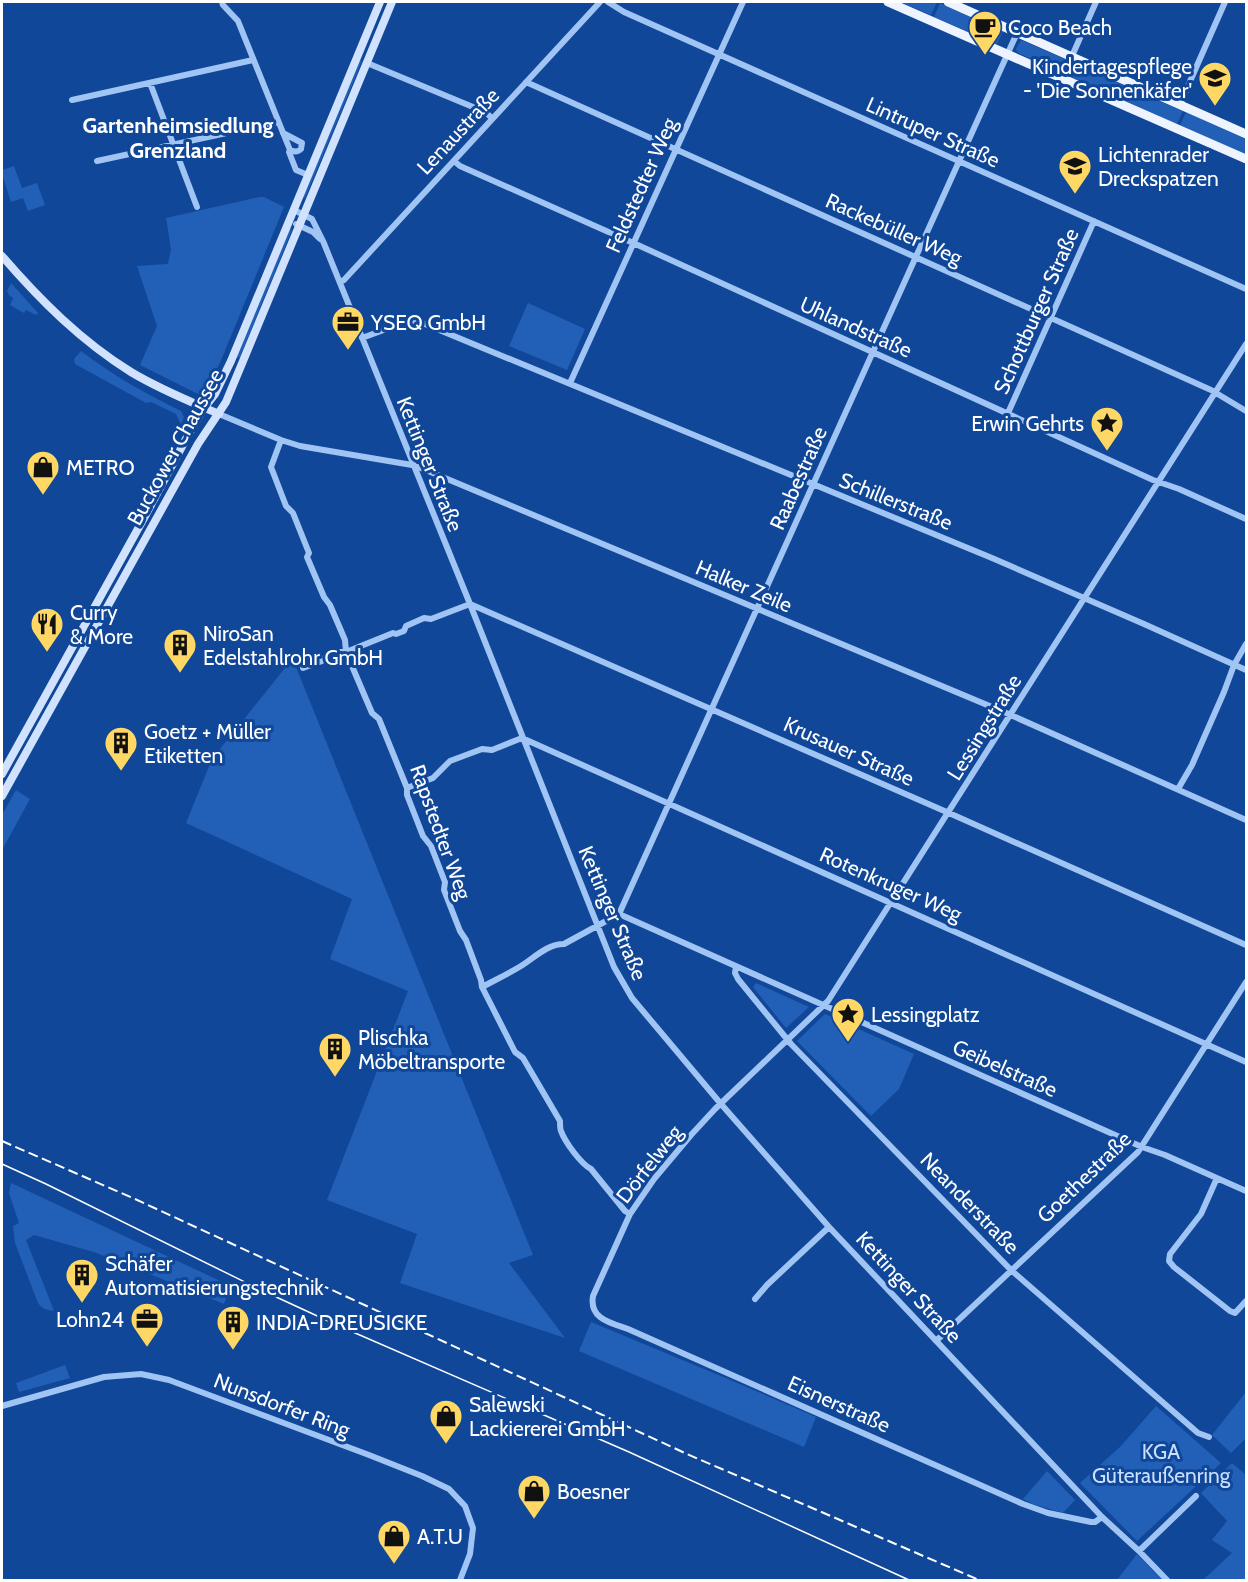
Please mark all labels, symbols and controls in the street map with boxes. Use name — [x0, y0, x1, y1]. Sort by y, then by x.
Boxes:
cafe icon: Coco Beach — [967, 9, 1003, 56]
place label: Coco Beach — [1008, 15, 1112, 40]
place label: Kindertagespflege - 'Die Sonnenkäfer' — [1023, 54, 1192, 103]
school or university icon: Kindertagespflege - 'Die Sonnenkäfer' — [1197, 60, 1233, 107]
street label: Lenaustraße — [412, 82, 504, 179]
street label: Lintruper Straße — [862, 91, 1004, 173]
district label: Gartenheimsiedlung Grenzland — [82, 112, 274, 164]
street label: Feldstedter Weg — [600, 113, 682, 256]
place label: Lichtenrader Dreckspatzen — [1098, 142, 1219, 191]
school or university icon: Lichtenrader Dreckspatzen — [1057, 148, 1093, 195]
street label: Rackebüller Weg — [822, 188, 967, 270]
street label: Schottburger Straße — [988, 224, 1084, 398]
street label: Uhlandstraße — [796, 291, 916, 363]
office icon: YSEQ GmbH — [330, 304, 366, 351]
place label: YSEQ GmbH — [370, 310, 486, 335]
street label: Buckower Chaussee — [122, 364, 228, 530]
street label: Kettinger Straße — [392, 393, 469, 535]
place icon: Erwin Gehrts — [1089, 405, 1125, 452]
place label: Erwin Gehrts — [971, 411, 1084, 436]
street label: Raabestraße — [764, 422, 832, 533]
shop icon: METRO — [25, 449, 61, 496]
place label: METRO — [66, 455, 135, 480]
street label: Schillerstraße — [836, 467, 957, 535]
street label: Halker Zeile — [692, 554, 796, 618]
place label: Curry & More — [70, 600, 133, 649]
restaurant icon: Curry & More — [29, 606, 65, 653]
place label: NiroSan Edelstahlrohr GmbH — [203, 621, 383, 670]
building icon: NiroSan Edelstahlrohr GmbH — [162, 627, 198, 674]
street label: Lessingstraße — [942, 669, 1027, 785]
street label: Krusauer Straße — [780, 711, 918, 791]
place label: Goetz + Müller Etiketten — [144, 719, 271, 768]
building icon: Goetz + Müller Etiketten — [103, 725, 139, 772]
street label: Rapstedter Weg — [405, 761, 477, 903]
street label: Rotenkruger Weg — [816, 841, 966, 927]
street label: Kettinger Straße — [574, 842, 653, 984]
place icon: Lessingplatz — [830, 996, 866, 1043]
place label: Lessingplatz — [871, 1002, 980, 1027]
place label: Plischka Möbeltransporte — [358, 1025, 506, 1074]
building icon: Plischka Möbeltransporte — [317, 1031, 353, 1078]
street label: Geibelstraße — [949, 1034, 1061, 1102]
street label: Dörfelweg — [611, 1120, 687, 1208]
street label: Goethestraße — [1032, 1126, 1136, 1228]
street label: Neanderstraße — [915, 1147, 1025, 1259]
street label: Kettinger Straße — [851, 1226, 967, 1348]
place label: Schäfer Automatisierungstechnik — [105, 1251, 324, 1300]
building icon: Schäfer Automatisierungstechnik — [64, 1257, 100, 1304]
office icon: Lohn24 — [129, 1301, 165, 1348]
building icon: INDIA-DREUSICKE — [215, 1304, 251, 1351]
place label: Lohn24 — [56, 1307, 124, 1332]
place label: INDIA-DREUSICKE — [256, 1310, 427, 1335]
street label: Nunsdorfer Ring — [210, 1368, 354, 1443]
street label: Eisnerstraße — [784, 1370, 894, 1438]
place label: Salewski Lackiererei GmbH — [469, 1392, 626, 1441]
shop icon: Salewski Lackiererei GmbH — [428, 1398, 464, 1445]
park label: KGA Güteraußenring — [1092, 1439, 1231, 1488]
shop icon: Boesner — [516, 1473, 552, 1520]
place label: Boesner — [557, 1479, 630, 1504]
shop icon: A.T.U — [376, 1518, 412, 1565]
place label: A.T.U — [417, 1524, 463, 1549]

